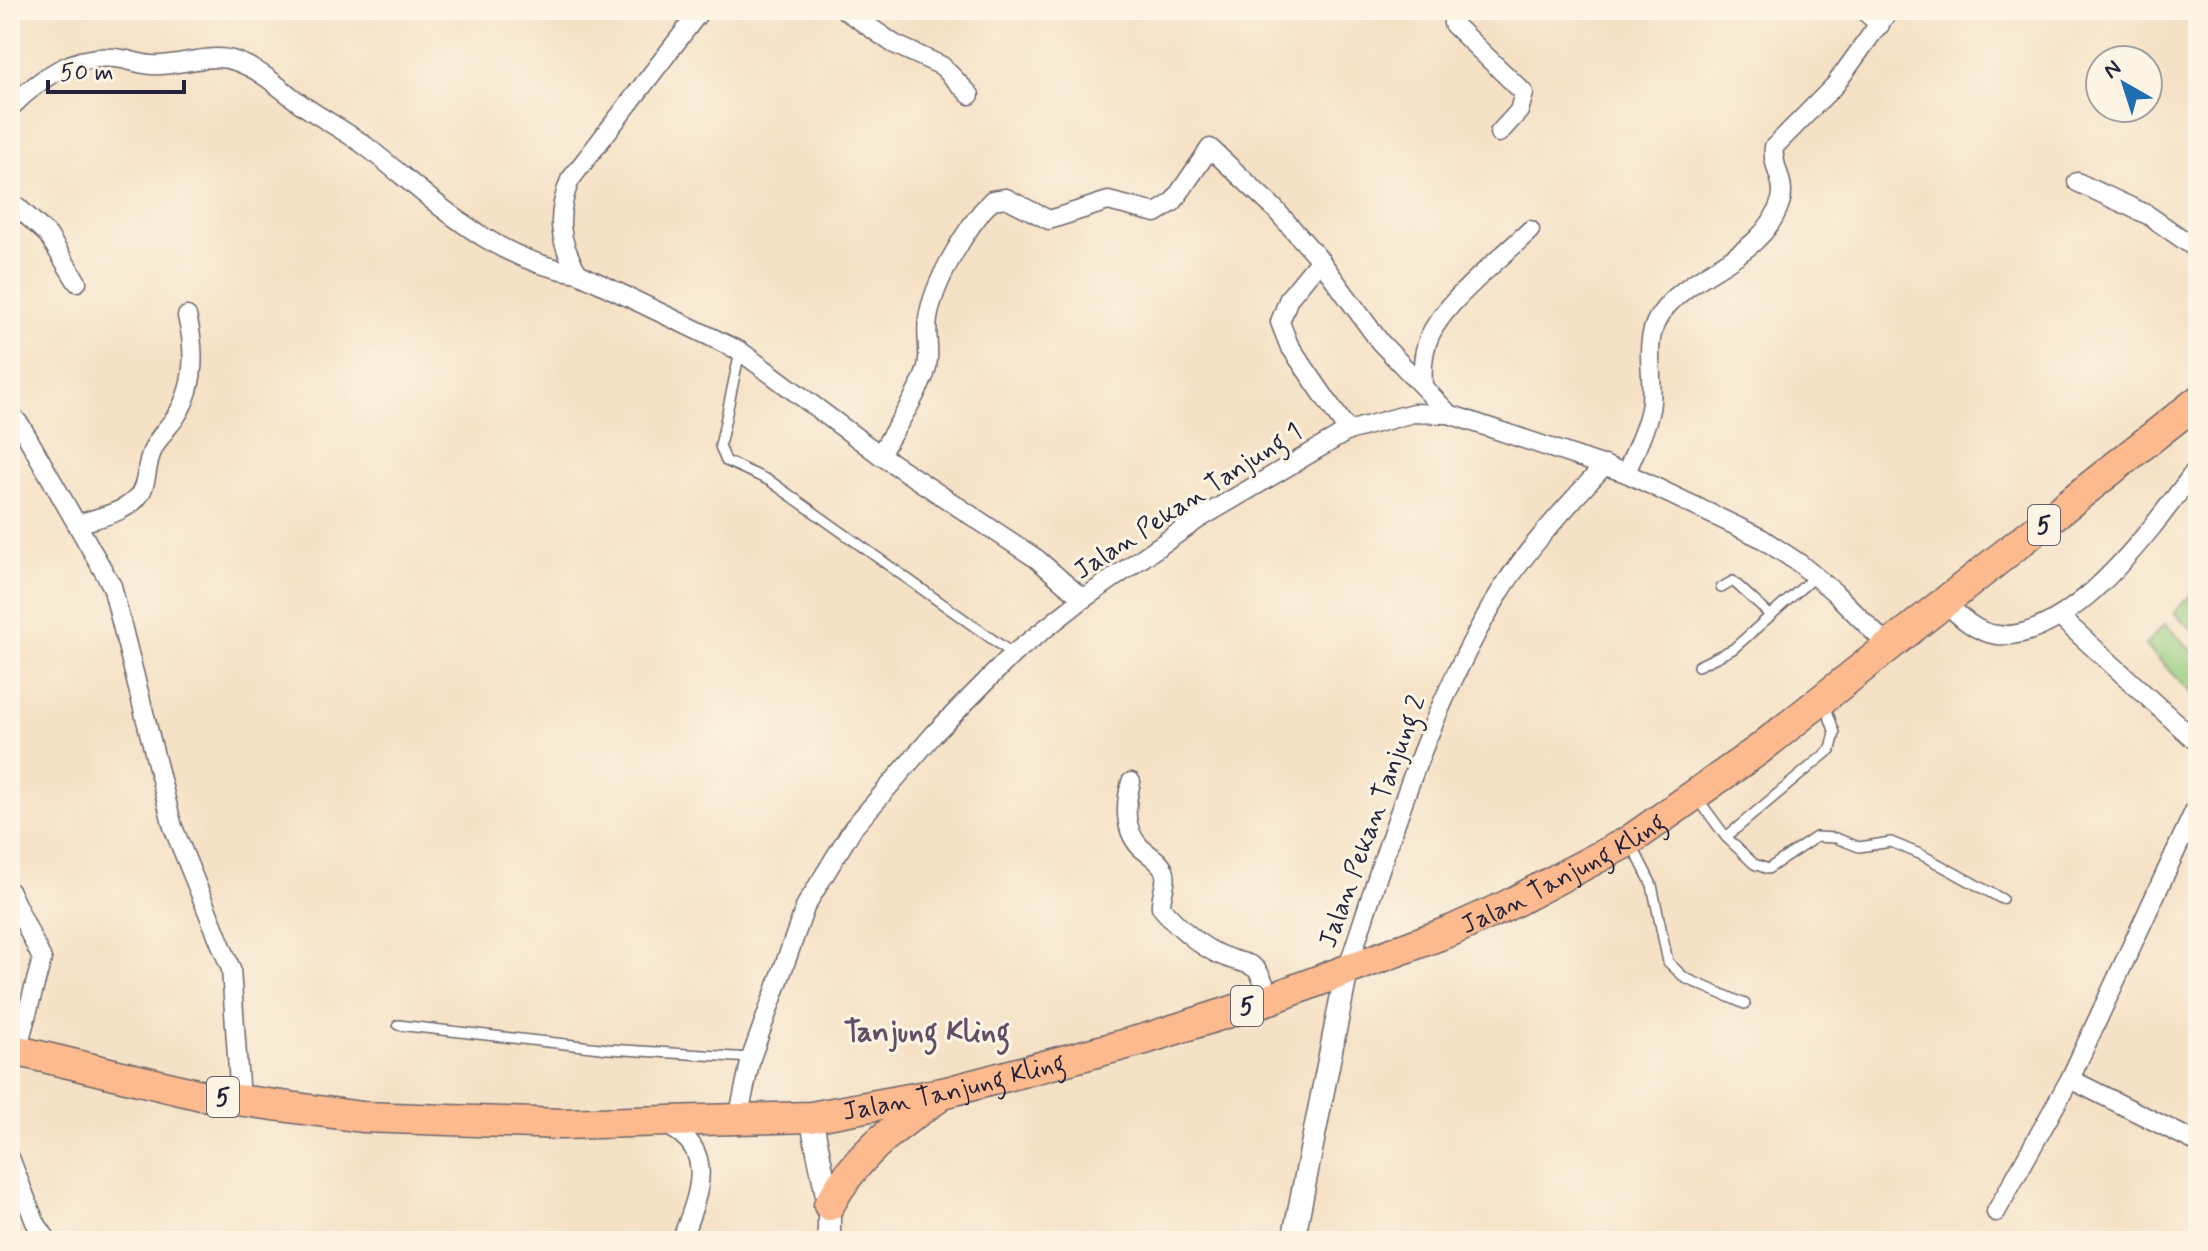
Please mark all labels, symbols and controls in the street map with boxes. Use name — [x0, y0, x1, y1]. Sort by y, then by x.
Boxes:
scale bar — [48, 44, 184, 94]
north arrow — [2084, 44, 2164, 124]
text: N — [2098, 55, 2127, 86]
text: 50 m — [60, 58, 114, 89]
street label: Jalan Pekan Tanjung 1 — [1068, 415, 1310, 591]
road number: 5 — [2028, 505, 2060, 545]
street label: Jalan Pekan Tanjung 2 — [1311, 690, 1437, 954]
street label: Jalan Tanjung Kling — [1456, 806, 1675, 943]
road number: 5 — [1231, 986, 1263, 1026]
district label: Tanjung Kling — [844, 1013, 1010, 1056]
street label: Jalan Tanjung Kling — [840, 1046, 1070, 1130]
road number: 5 — [207, 1077, 239, 1117]

